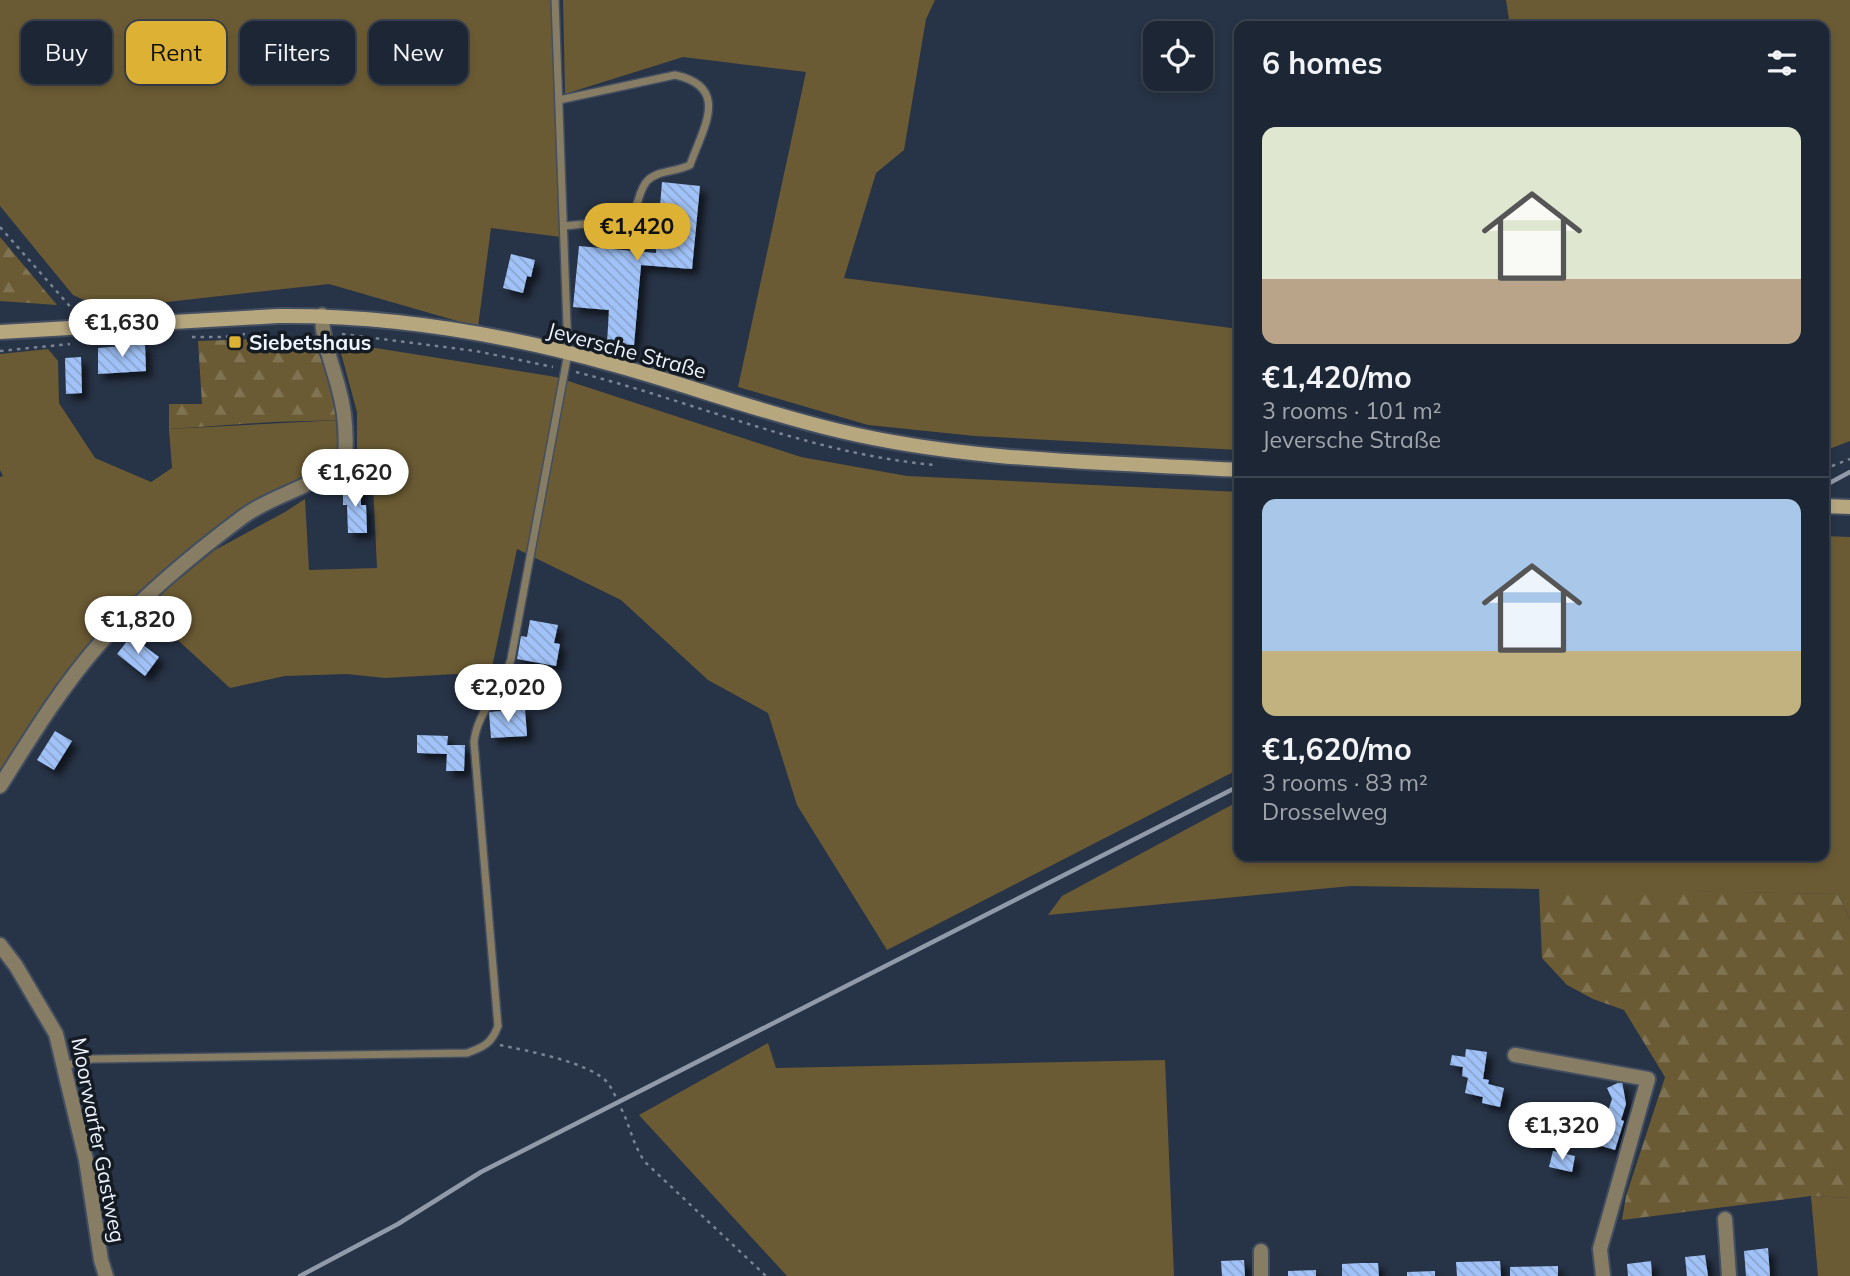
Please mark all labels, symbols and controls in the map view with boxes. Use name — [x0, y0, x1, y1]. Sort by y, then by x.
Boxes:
chip: Buy — [21, 21, 112, 84]
chip: Rent — [126, 21, 226, 84]
chip: Filters — [240, 21, 355, 84]
chip: New — [369, 21, 468, 84]
map controls — [1143, 21, 1213, 91]
button: locate — [1143, 21, 1213, 91]
text: 6 homes — [1262, 44, 1383, 82]
icon: filters — [1763, 44, 1801, 82]
icon: home — [1469, 173, 1595, 299]
pin: €1,420 — [580, 204, 694, 263]
text: €1,420 — [600, 211, 674, 240]
pin: €1,630 — [65, 300, 179, 359]
text: €1,630 — [85, 307, 159, 336]
street label: Jeversche Straße — [545, 316, 709, 384]
place label: Siebetshaus — [249, 329, 371, 355]
marker: Siebetshaus — [227, 334, 243, 350]
text: €1,420/mo — [1262, 358, 1412, 396]
text: 3 rooms · 101 m² — [1262, 396, 1442, 425]
text: Jeversche Straße — [1262, 425, 1441, 454]
pin: €1,620 — [298, 449, 412, 509]
text: €1,620 — [318, 457, 392, 486]
icon: home — [1469, 545, 1595, 671]
pin: €1,820 — [81, 596, 195, 656]
text: €1,820 — [101, 604, 175, 633]
pin: €2,020 — [451, 664, 565, 724]
text: €2,020 — [471, 672, 545, 701]
text: €1,620/mo — [1262, 730, 1412, 768]
text: 3 rooms · 83 m² — [1262, 768, 1428, 797]
text: Drosselweg — [1262, 797, 1388, 826]
street label: Moorwarfer Gastweg — [66, 1035, 132, 1245]
pin: €1,320 — [1505, 1102, 1619, 1162]
text: €1,320 — [1525, 1110, 1599, 1139]

